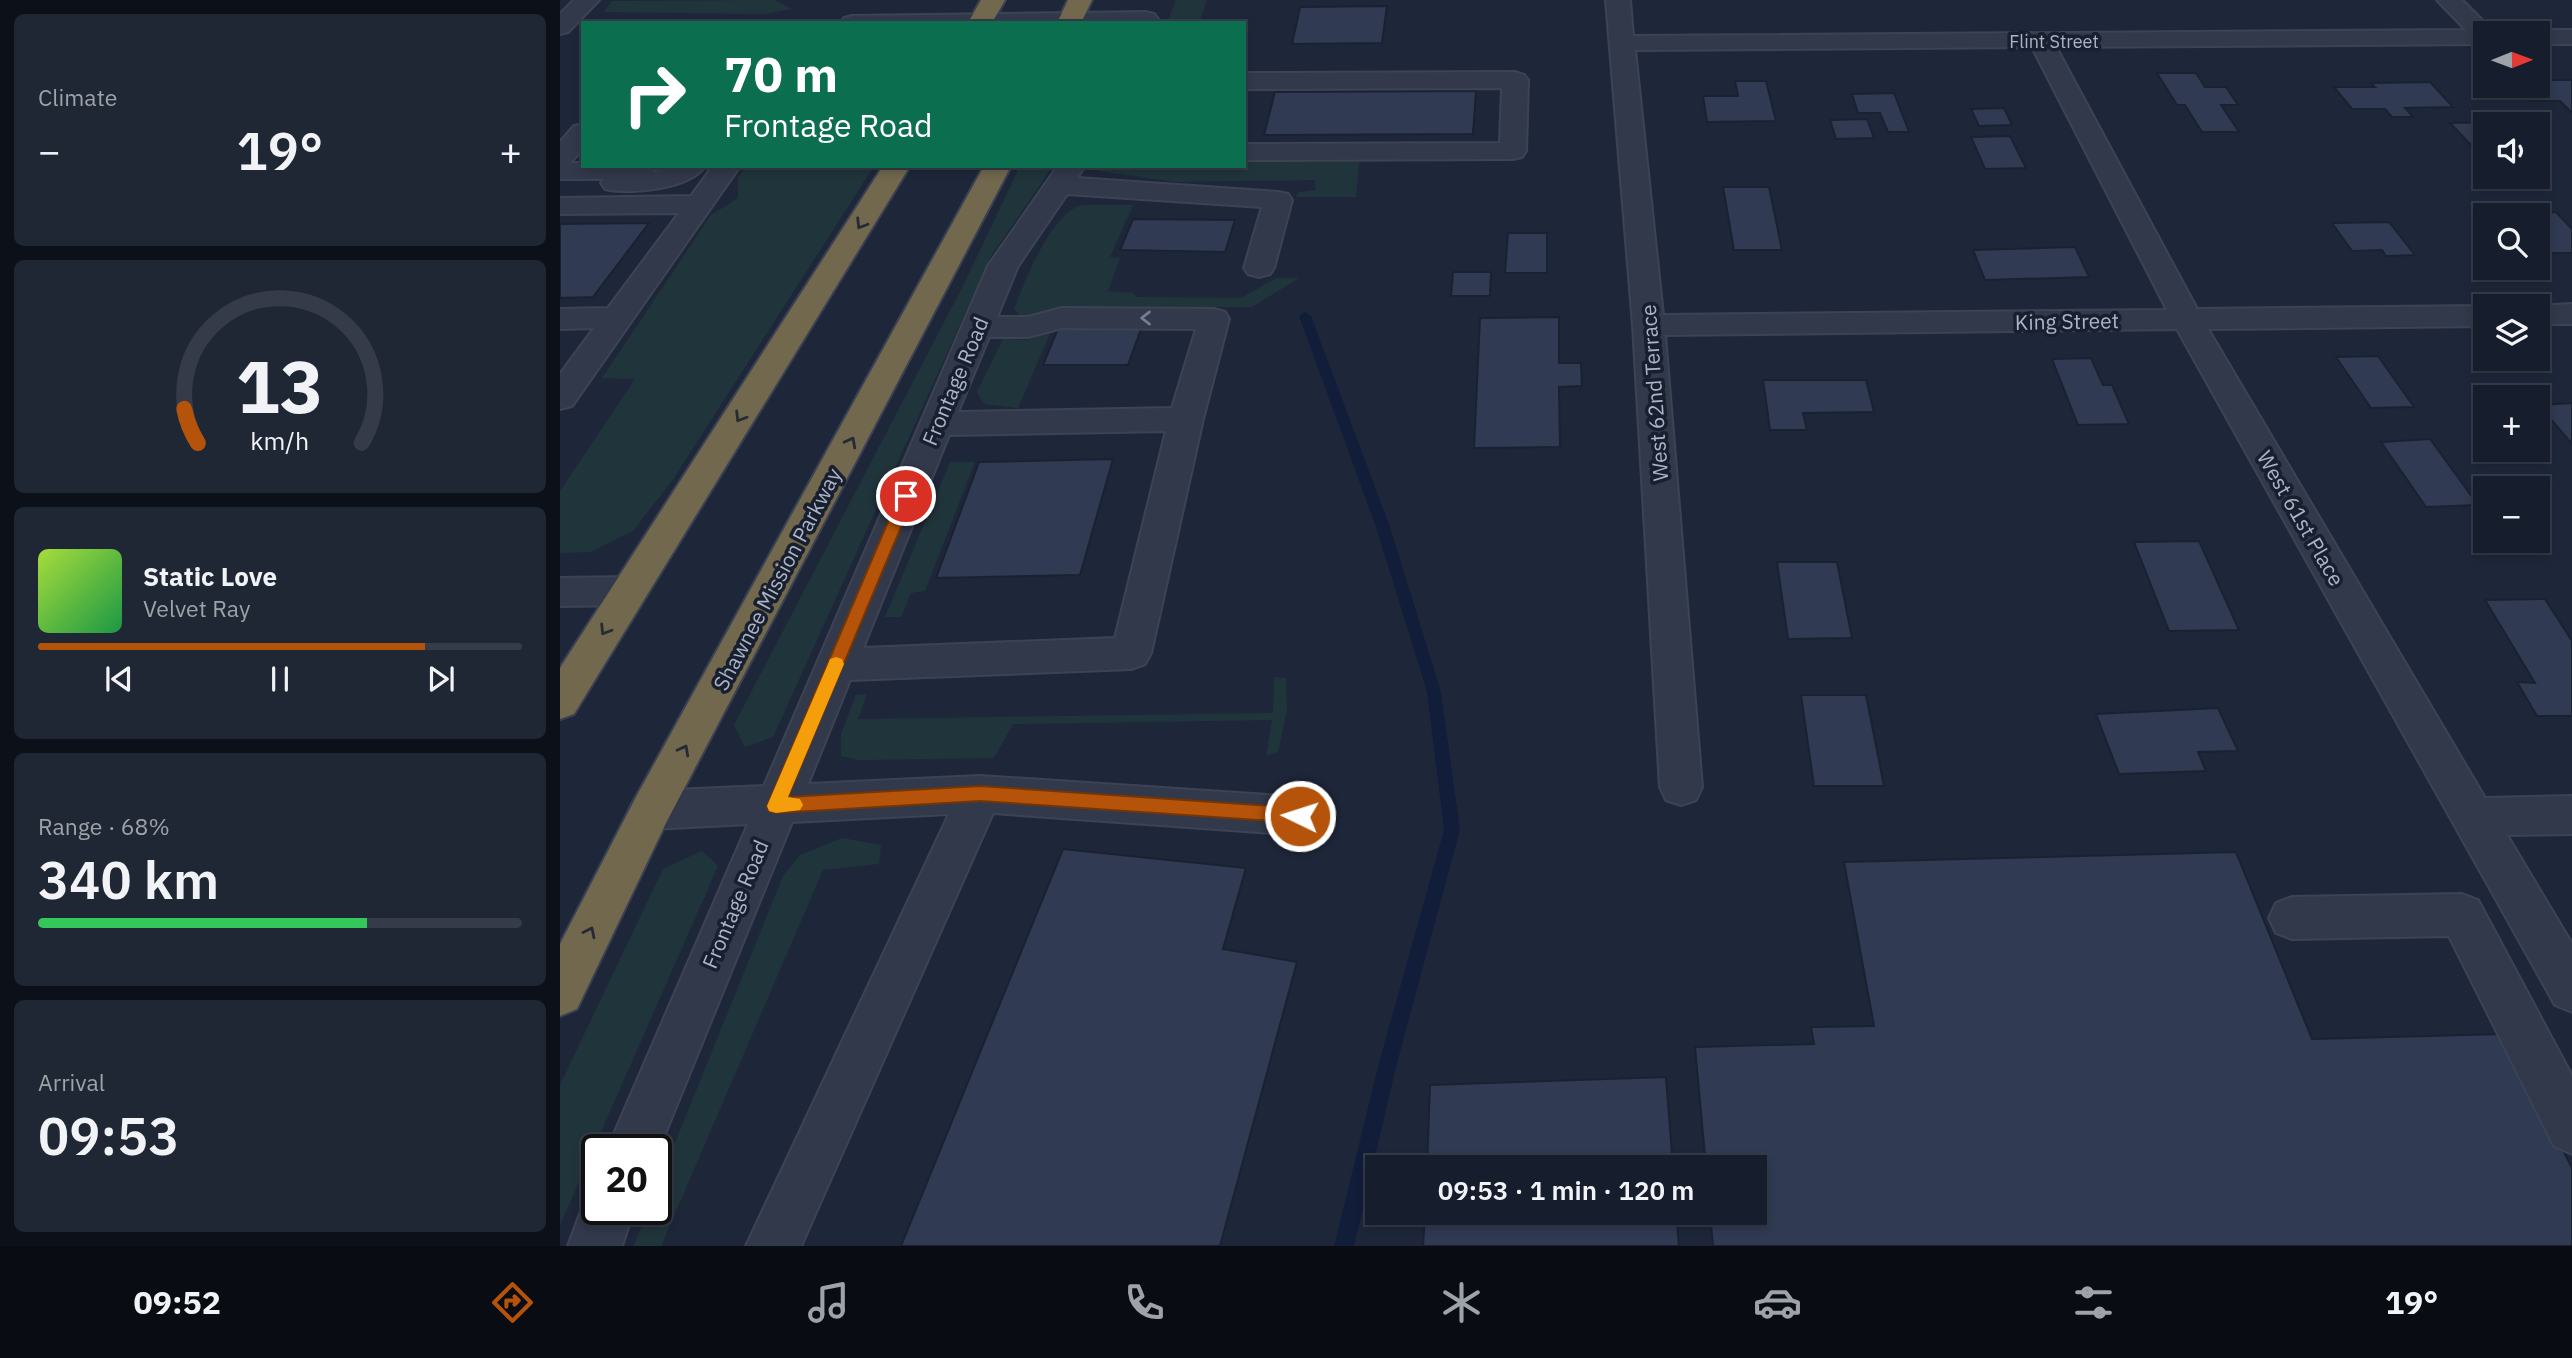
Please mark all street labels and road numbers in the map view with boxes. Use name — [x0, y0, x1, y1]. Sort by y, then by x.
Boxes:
street label: Flint Street — [2009, 30, 2099, 53]
street label: West 62nd Terrace — [1634, 304, 1674, 482]
street label: King Street — [2015, 306, 2119, 336]
street label: Frontage Road — [915, 313, 995, 449]
street label: West 61st Place — [2251, 445, 2351, 591]
street label: Shawnee Mission Parkway — [706, 463, 848, 695]
street label: Frontage Road — [695, 836, 775, 972]

